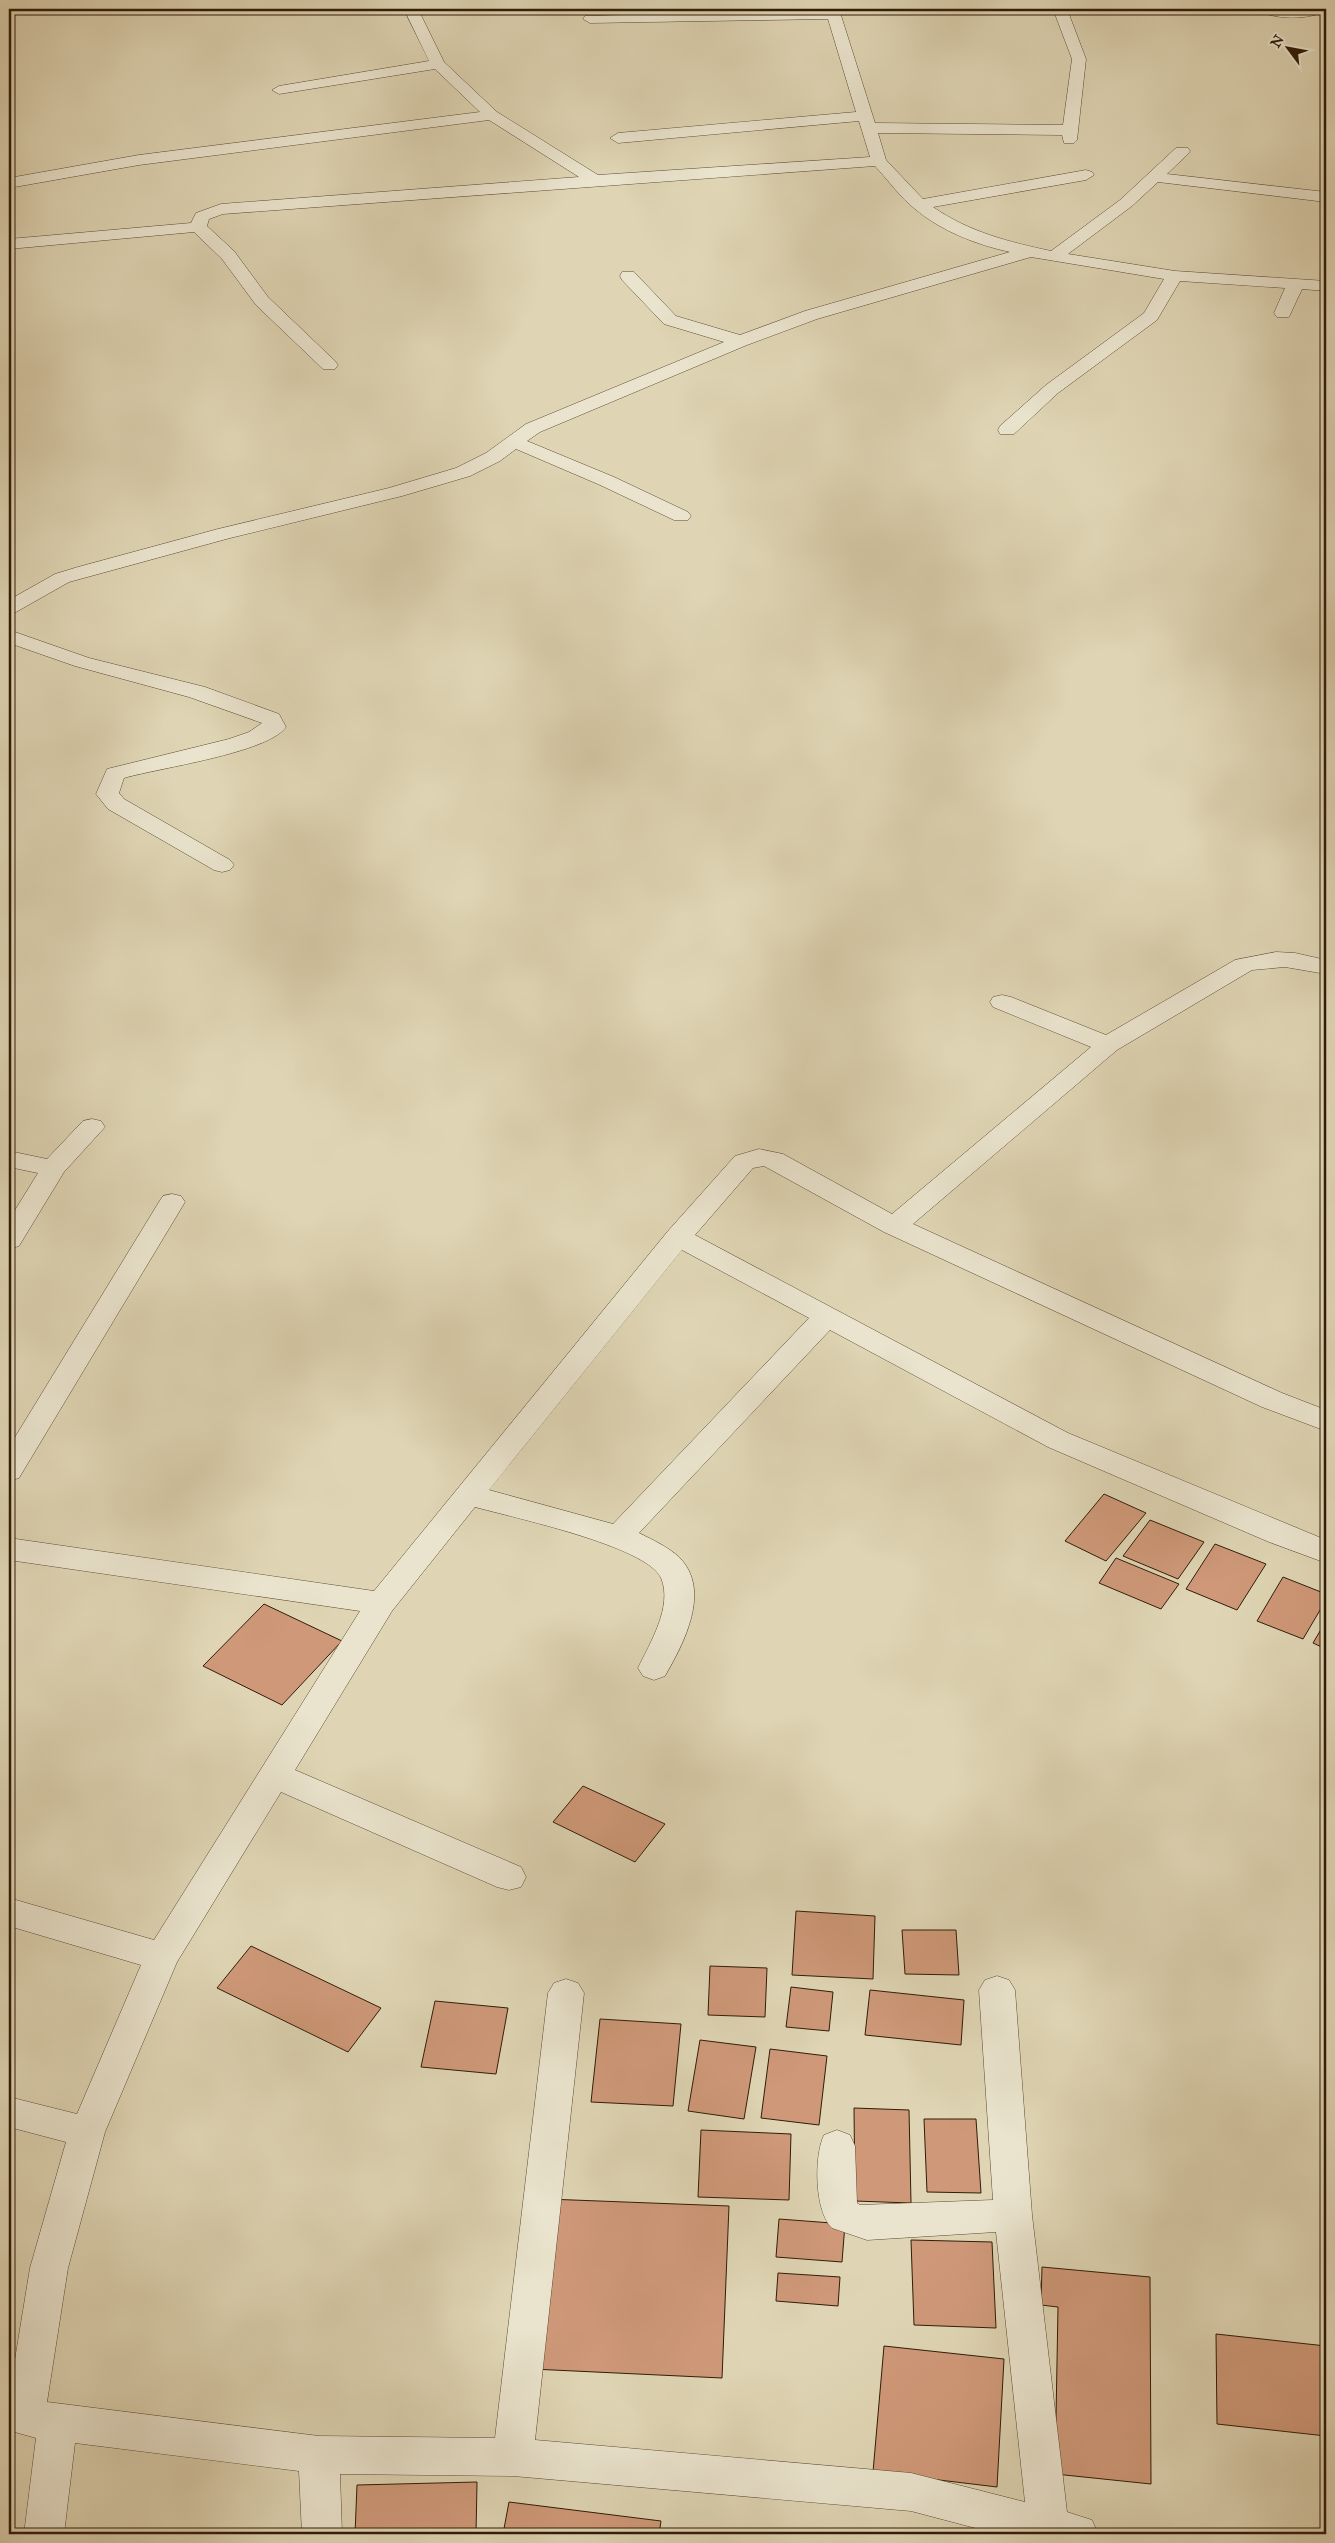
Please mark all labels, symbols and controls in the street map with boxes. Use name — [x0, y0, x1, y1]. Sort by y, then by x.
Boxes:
north arrow — [1262, 22, 1312, 72]
text: N — [1267, 32, 1288, 51]

